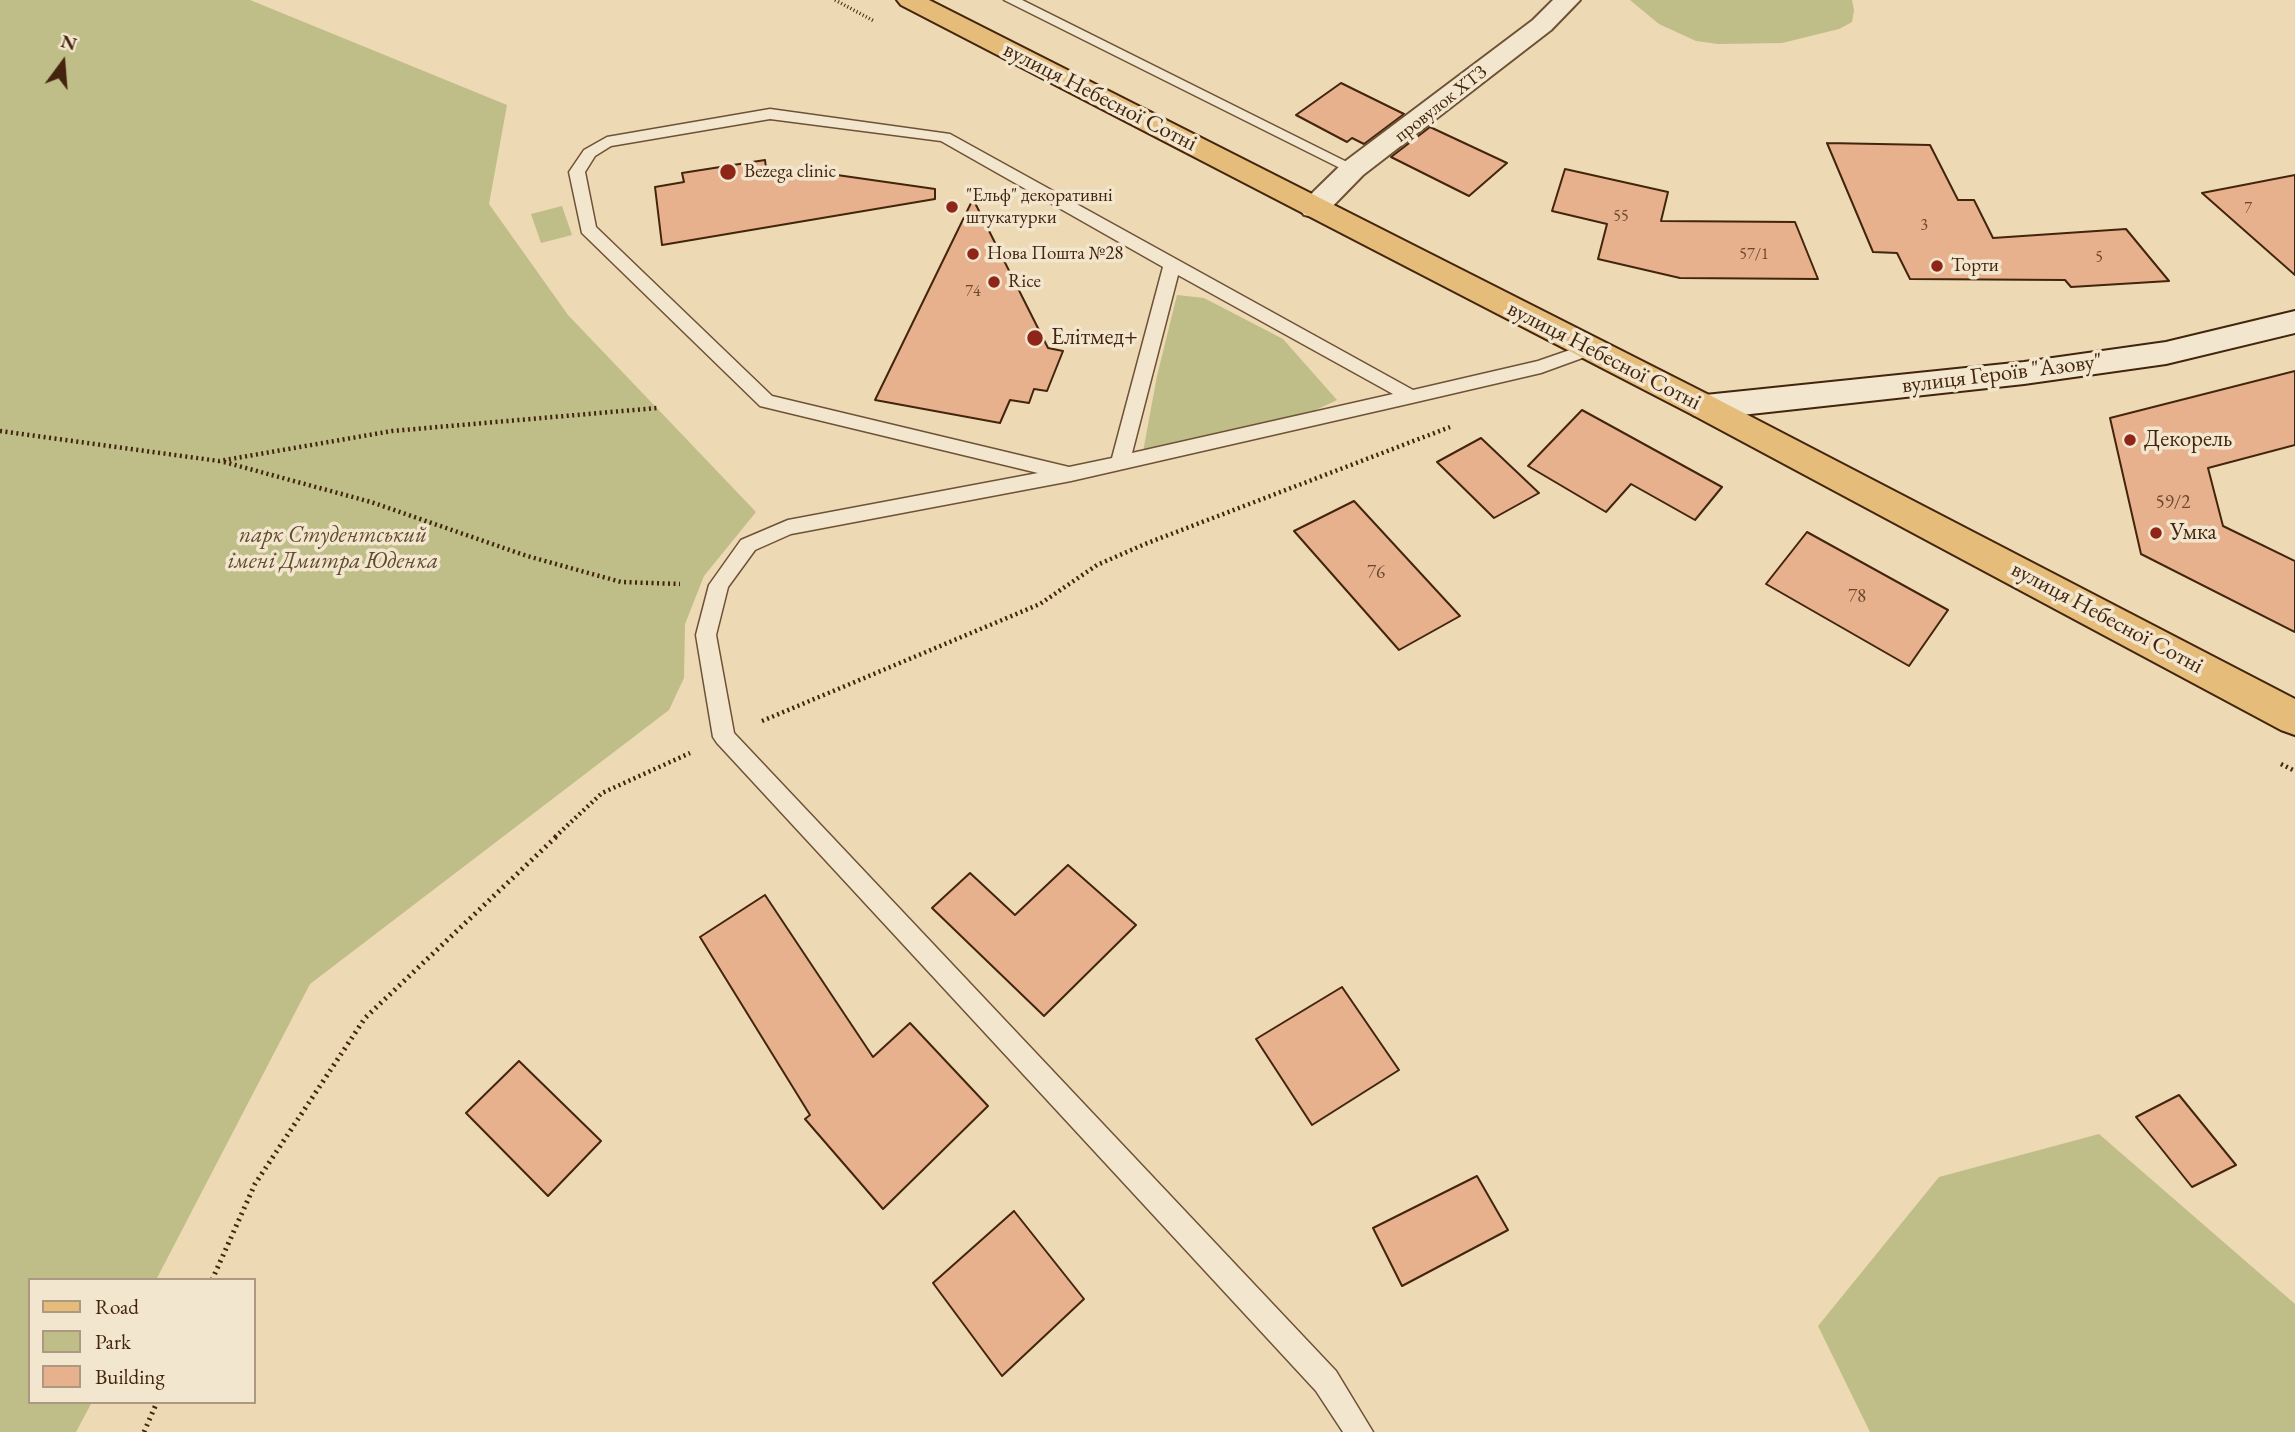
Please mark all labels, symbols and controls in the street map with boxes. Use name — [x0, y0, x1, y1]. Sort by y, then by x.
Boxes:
north arrow — [28, 28, 98, 98]
text: N — [58, 28, 80, 56]
street label: вулиця Небесної Сотні — [999, 36, 1201, 158]
street label: провулок ХТЗ — [1390, 61, 1492, 147]
place label: Bezega clinic — [744, 161, 836, 183]
marker: Bezega clinic — [718, 162, 738, 182]
place label: "Ельф" декоративні штукатурки — [966, 185, 1113, 229]
marker: "Ельф" декоративні штукатурки — [944, 199, 960, 215]
house number: 7 — [2244, 199, 2252, 219]
house number: 55 — [1613, 207, 1629, 227]
house number: 3 — [1920, 216, 1928, 236]
place label: Нова Пошта №28 — [987, 243, 1123, 265]
house number: 57/1 — [1739, 245, 1769, 265]
marker: Нова Пошта №28 — [965, 246, 981, 262]
house number: 5 — [2095, 248, 2103, 268]
place label: Торти — [1951, 255, 1999, 277]
marker: Торти — [1929, 258, 1945, 274]
place label: Rice — [1008, 271, 1041, 293]
marker: Rice — [986, 274, 1002, 290]
house number: 74 — [965, 282, 981, 302]
street label: вулиця Небесної Сотні — [1503, 295, 1705, 417]
place label: Елітмед+ — [1051, 324, 1137, 352]
marker: Елітмед+ — [1025, 328, 1045, 348]
street label: вулиця Героїв "Азову" — [1900, 348, 2104, 400]
place label: Декорель — [2144, 426, 2232, 454]
marker: Декорель — [2122, 432, 2138, 448]
house number: 59/2 — [2156, 492, 2190, 514]
place label: Умка — [2170, 519, 2217, 547]
park label: парк Студентський імені Дмитра Юденка — [228, 522, 438, 576]
marker: Умка — [2148, 525, 2164, 541]
street label: вулиця Небесної Сотні — [2006, 556, 2208, 680]
house number: 76 — [1367, 562, 1385, 584]
house number: 78 — [1848, 586, 1866, 608]
legend — [28, 1278, 256, 1404]
text: Road — [95, 1293, 139, 1320]
text: Park — [95, 1328, 131, 1355]
text: Building — [95, 1363, 165, 1390]

